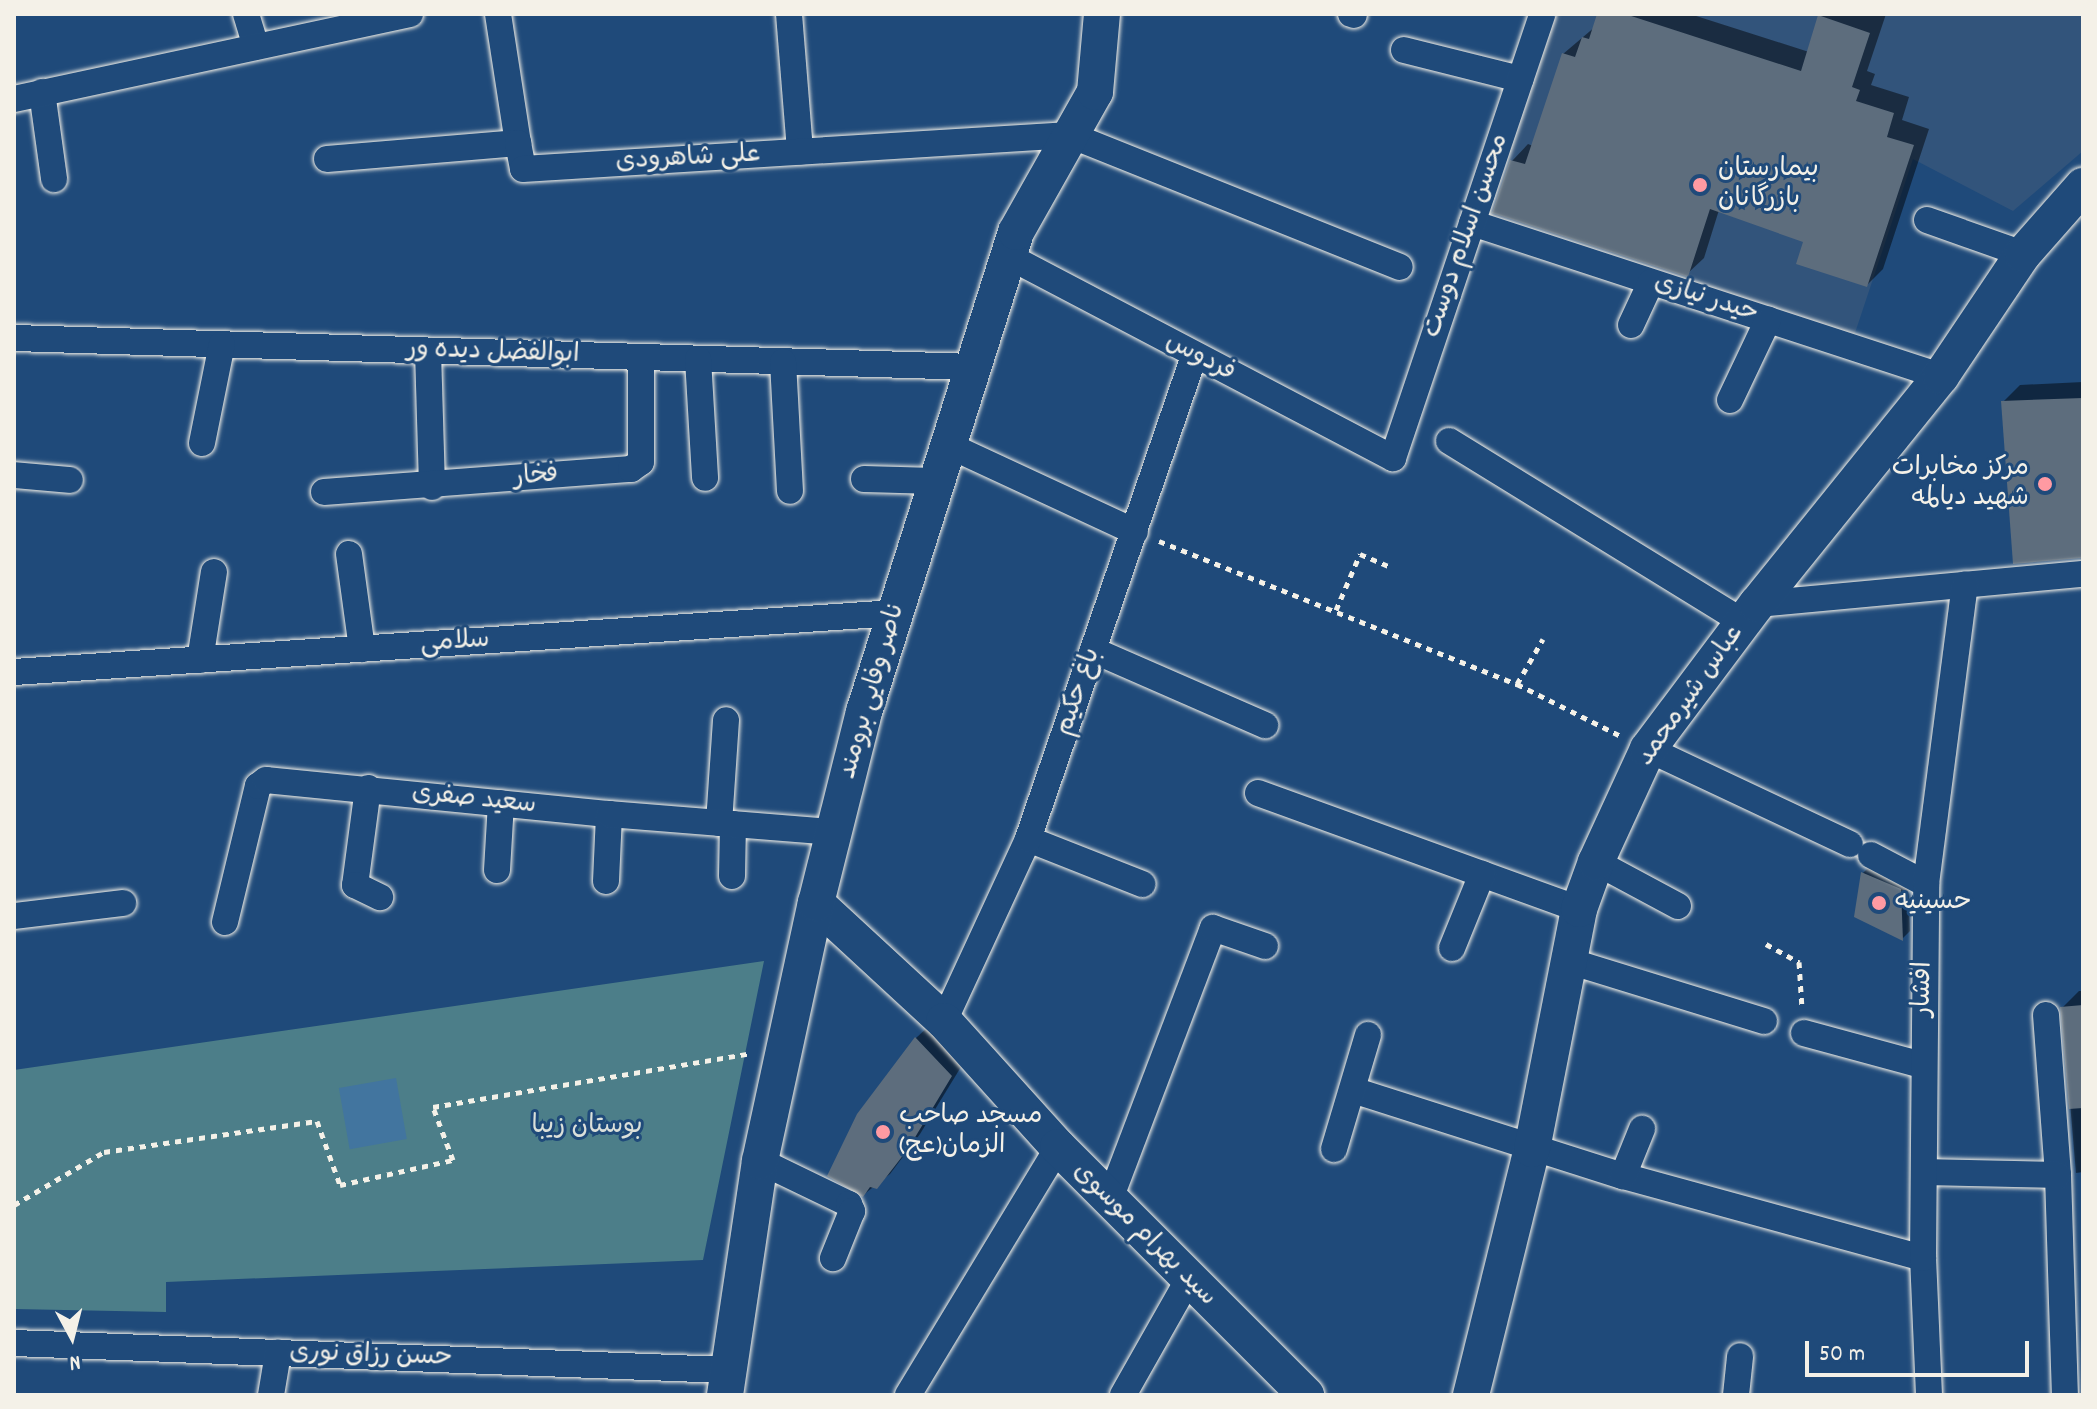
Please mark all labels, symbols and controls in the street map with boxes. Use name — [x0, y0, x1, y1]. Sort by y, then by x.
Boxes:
street label: محسن اسلام دوست — [1417, 130, 1517, 342]
street label: علی شاهرودی — [615, 140, 761, 178]
place label: بیمارستان بازرگانان — [1718, 154, 1819, 216]
marker: بیمارستان بازرگانان — [1689, 174, 1711, 196]
street label: حیدر نیازی — [1650, 268, 1762, 330]
street label: فردوس — [1160, 327, 1240, 389]
street label: ابوالفضل دیده ور — [406, 334, 580, 372]
place label: مرکز مخابرات شهید دیالمه — [1892, 453, 2029, 514]
street label: فخار — [512, 460, 560, 494]
marker: مرکز مخابرات شهید دیالمه — [2036, 475, 2054, 493]
street label: ناصر وفایی برومند — [833, 599, 913, 783]
street label: عباس شیرمحمد — [1631, 619, 1751, 773]
street label: سلامی — [419, 625, 491, 661]
street label: باغ حکیم — [1049, 644, 1109, 740]
street label: سعید صفری — [410, 778, 538, 822]
place label: حسینیه — [1895, 887, 1972, 919]
marker: حسینیه — [1870, 894, 1888, 912]
street label: افشار — [1908, 961, 1940, 1017]
place label: مسجد صاحب الزمان(عج) — [899, 1101, 1042, 1162]
park label: بوستان زیبا — [532, 1111, 642, 1143]
marker: مسجد صاحب الزمان(عج) — [874, 1123, 892, 1141]
street label: سید بهرام موسوی — [1066, 1157, 1222, 1313]
north arrow — [32, 1297, 112, 1377]
scale bar — [1809, 1325, 2033, 1375]
street label: حسن رزاق نوری — [289, 1338, 453, 1374]
text: 50 m — [1819, 1338, 1865, 1372]
text: N — [68, 1345, 82, 1377]

